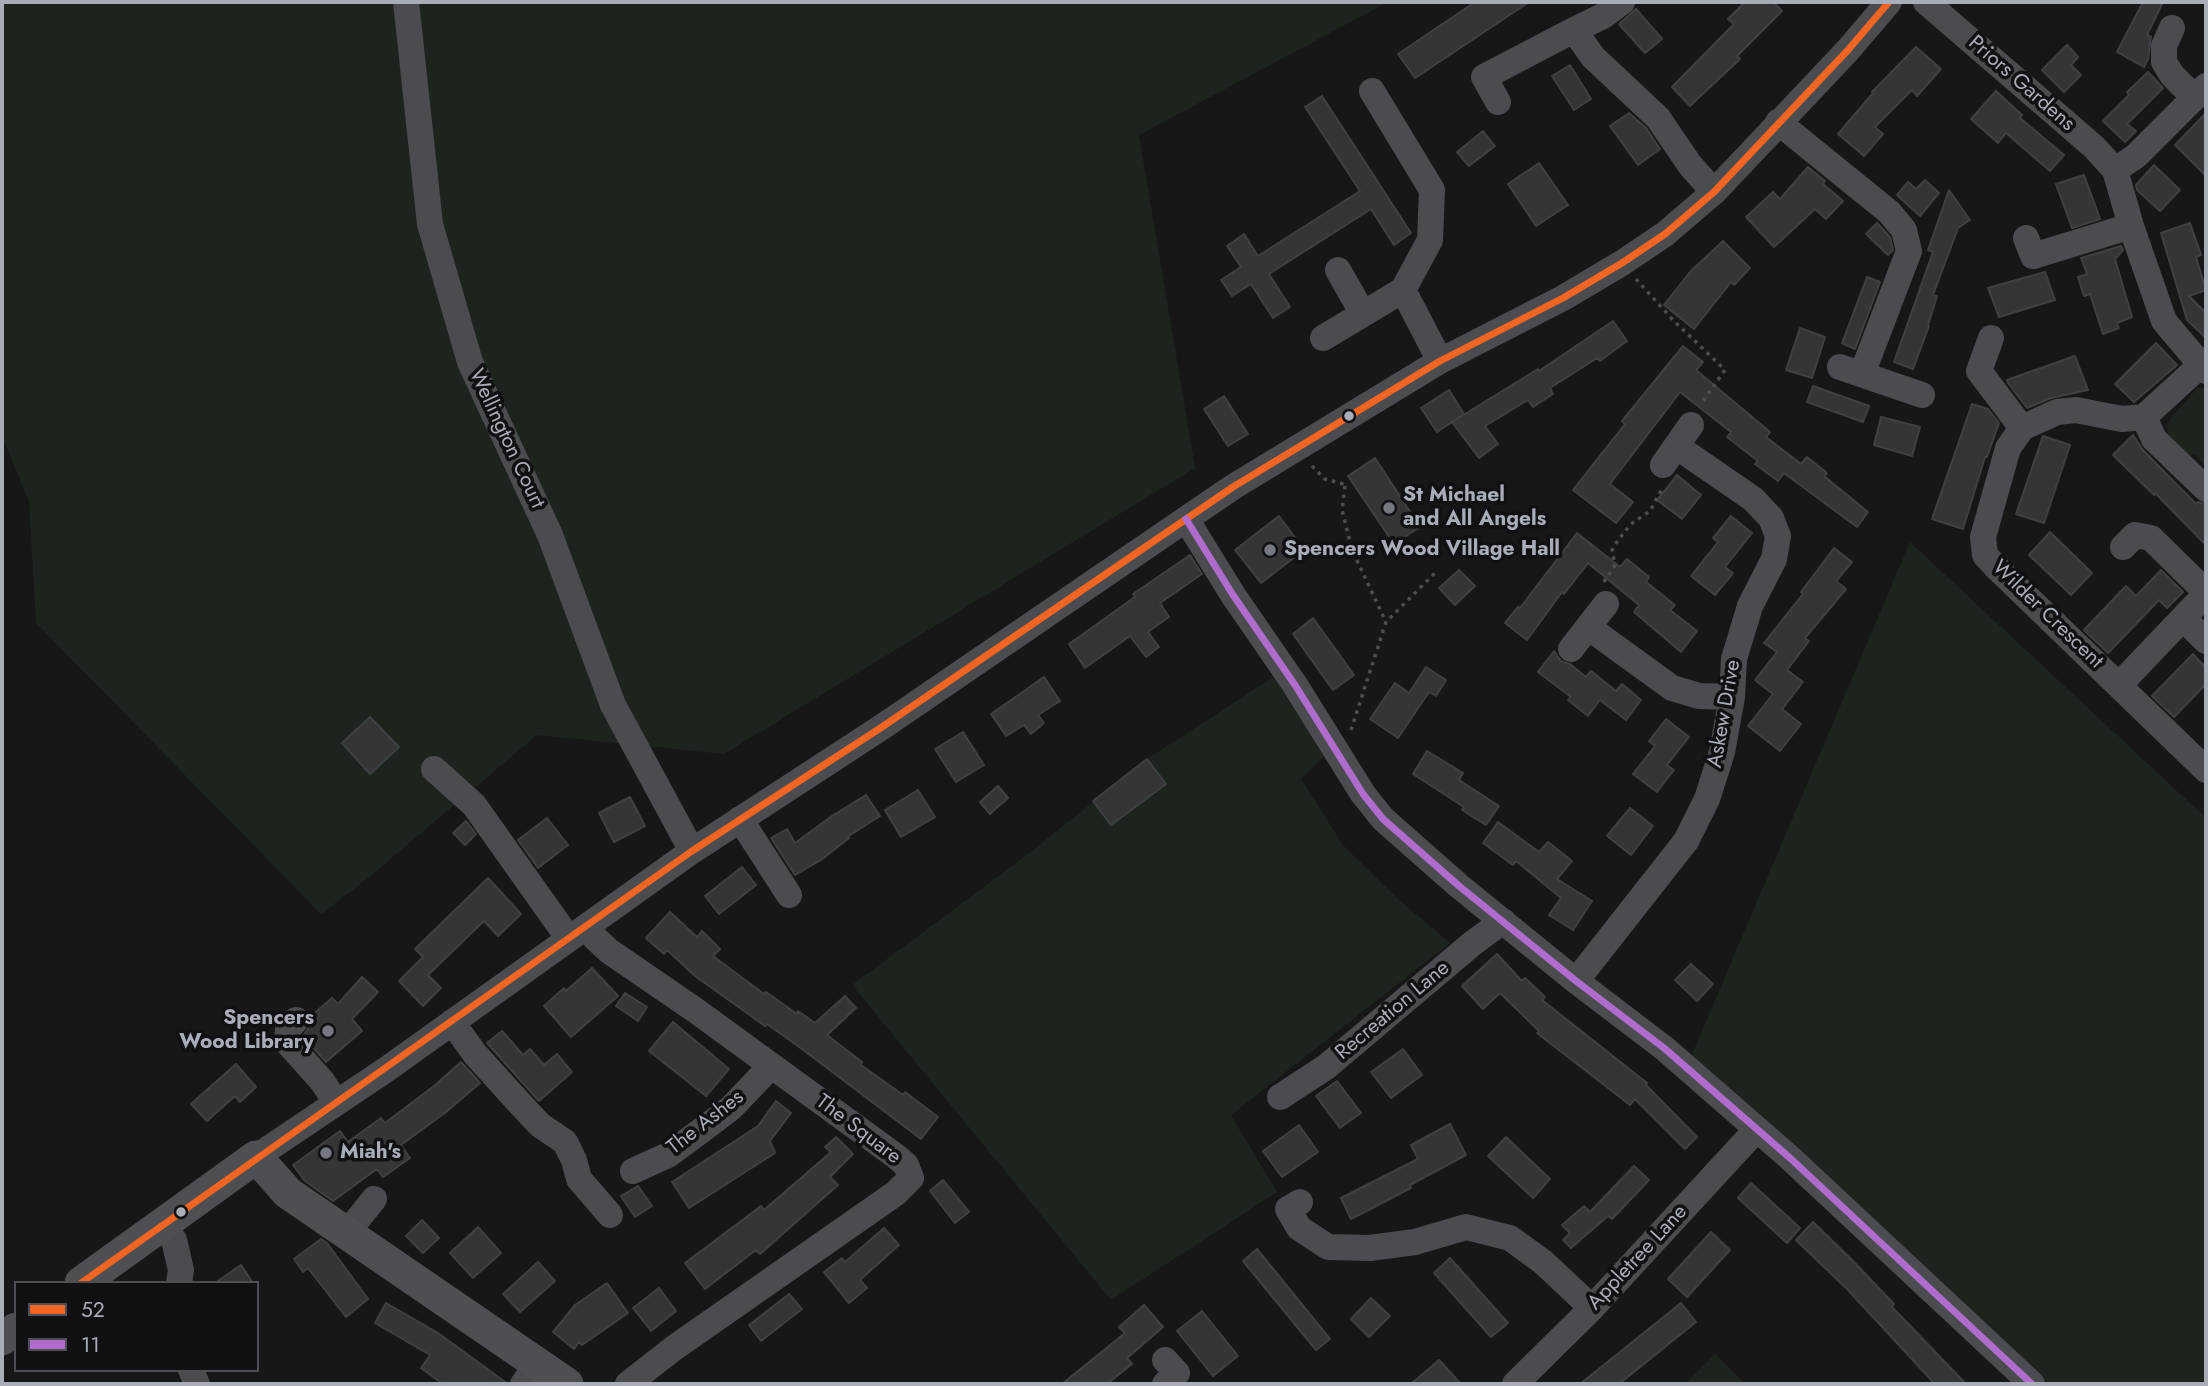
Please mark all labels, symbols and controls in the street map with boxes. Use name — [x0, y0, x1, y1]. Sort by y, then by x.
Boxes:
street label: Priors Gardens — [1963, 31, 2079, 137]
street label: Wellington Court — [463, 365, 549, 513]
unlabelled marker — [1342, 409, 1356, 423]
place label: St Michael and All Angels — [1403, 483, 1546, 533]
marker: St Michael and All Angels — [1381, 500, 1397, 516]
place label: Spencers Wood Village Hall — [1284, 537, 1560, 563]
marker: Spencers Wood Village Hall — [1262, 542, 1278, 558]
street label: Wilder Crescent — [1986, 556, 2108, 674]
street label: Askew Drive — [1703, 658, 1747, 770]
street label: Recreation Lane — [1331, 956, 1455, 1066]
place label: Spencers Wood Library — [179, 1006, 314, 1056]
marker: Spencers Wood Library — [320, 1023, 336, 1039]
street label: The Ashes — [663, 1085, 749, 1161]
street label: The Square — [810, 1090, 906, 1170]
place label: Miah's — [340, 1140, 401, 1166]
marker: Miah's — [318, 1145, 334, 1161]
street label: Appletree Lane — [1583, 1200, 1693, 1316]
unlabelled marker — [174, 1205, 188, 1219]
legend — [14, 1281, 259, 1372]
text: 52 — [81, 1295, 105, 1325]
text: 11 — [81, 1330, 100, 1360]

